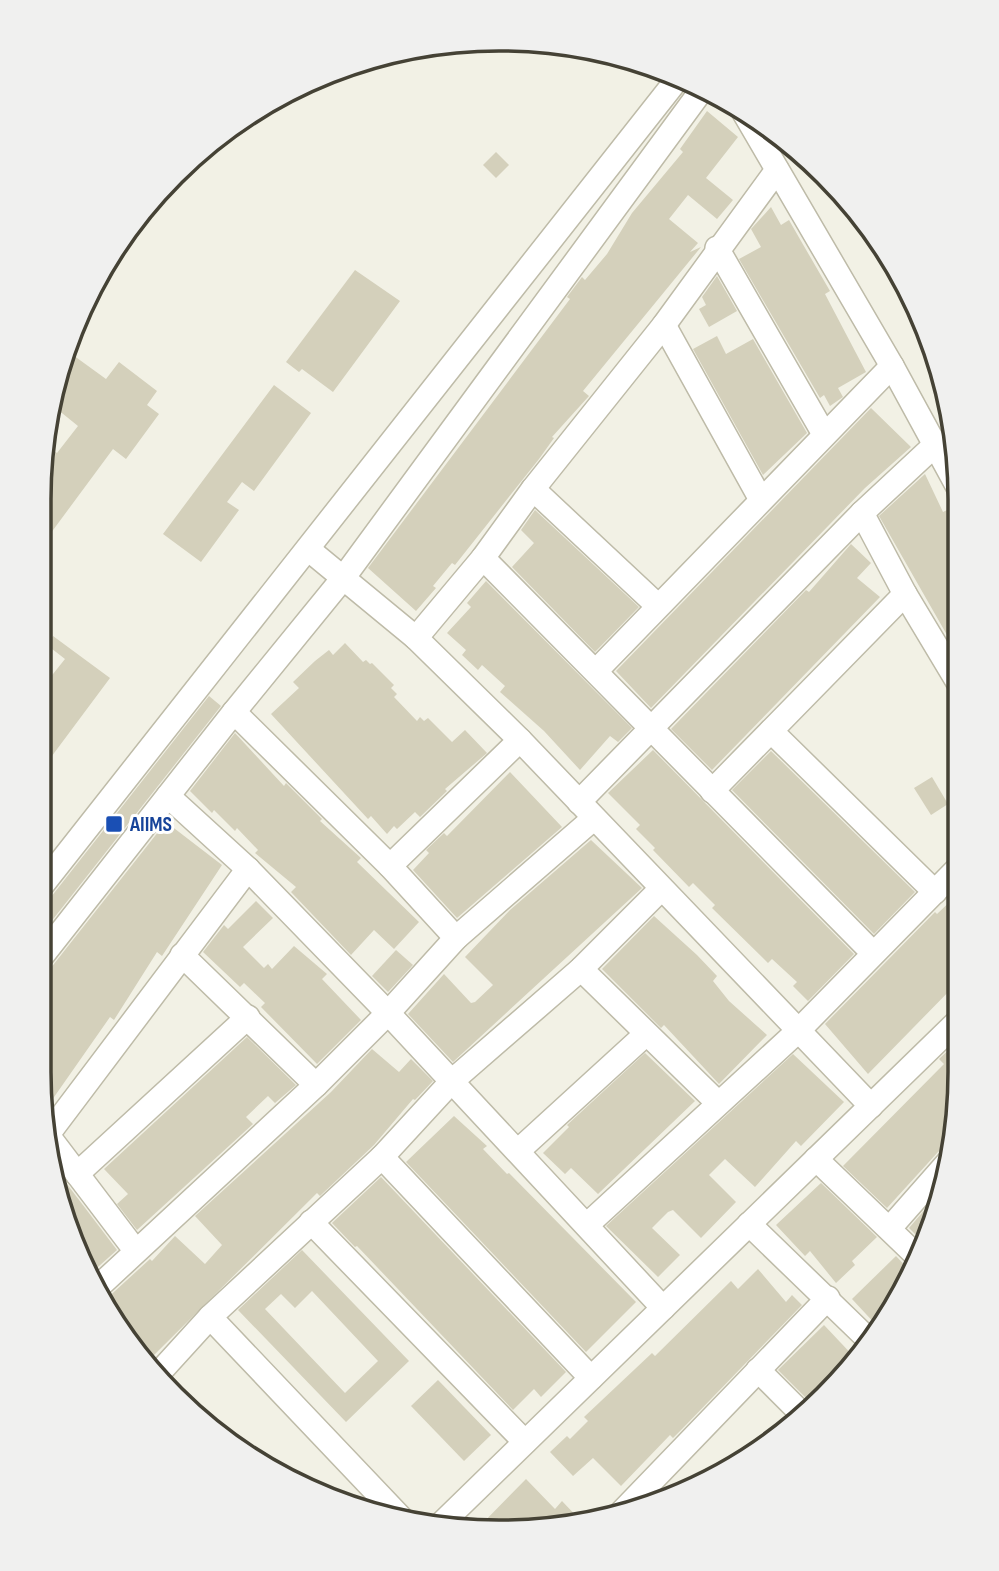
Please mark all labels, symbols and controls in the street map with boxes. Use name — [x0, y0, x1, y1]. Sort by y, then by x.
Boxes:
place label: AIIMS — [129, 812, 172, 837]
marker: AIIMS — [104, 814, 124, 834]

